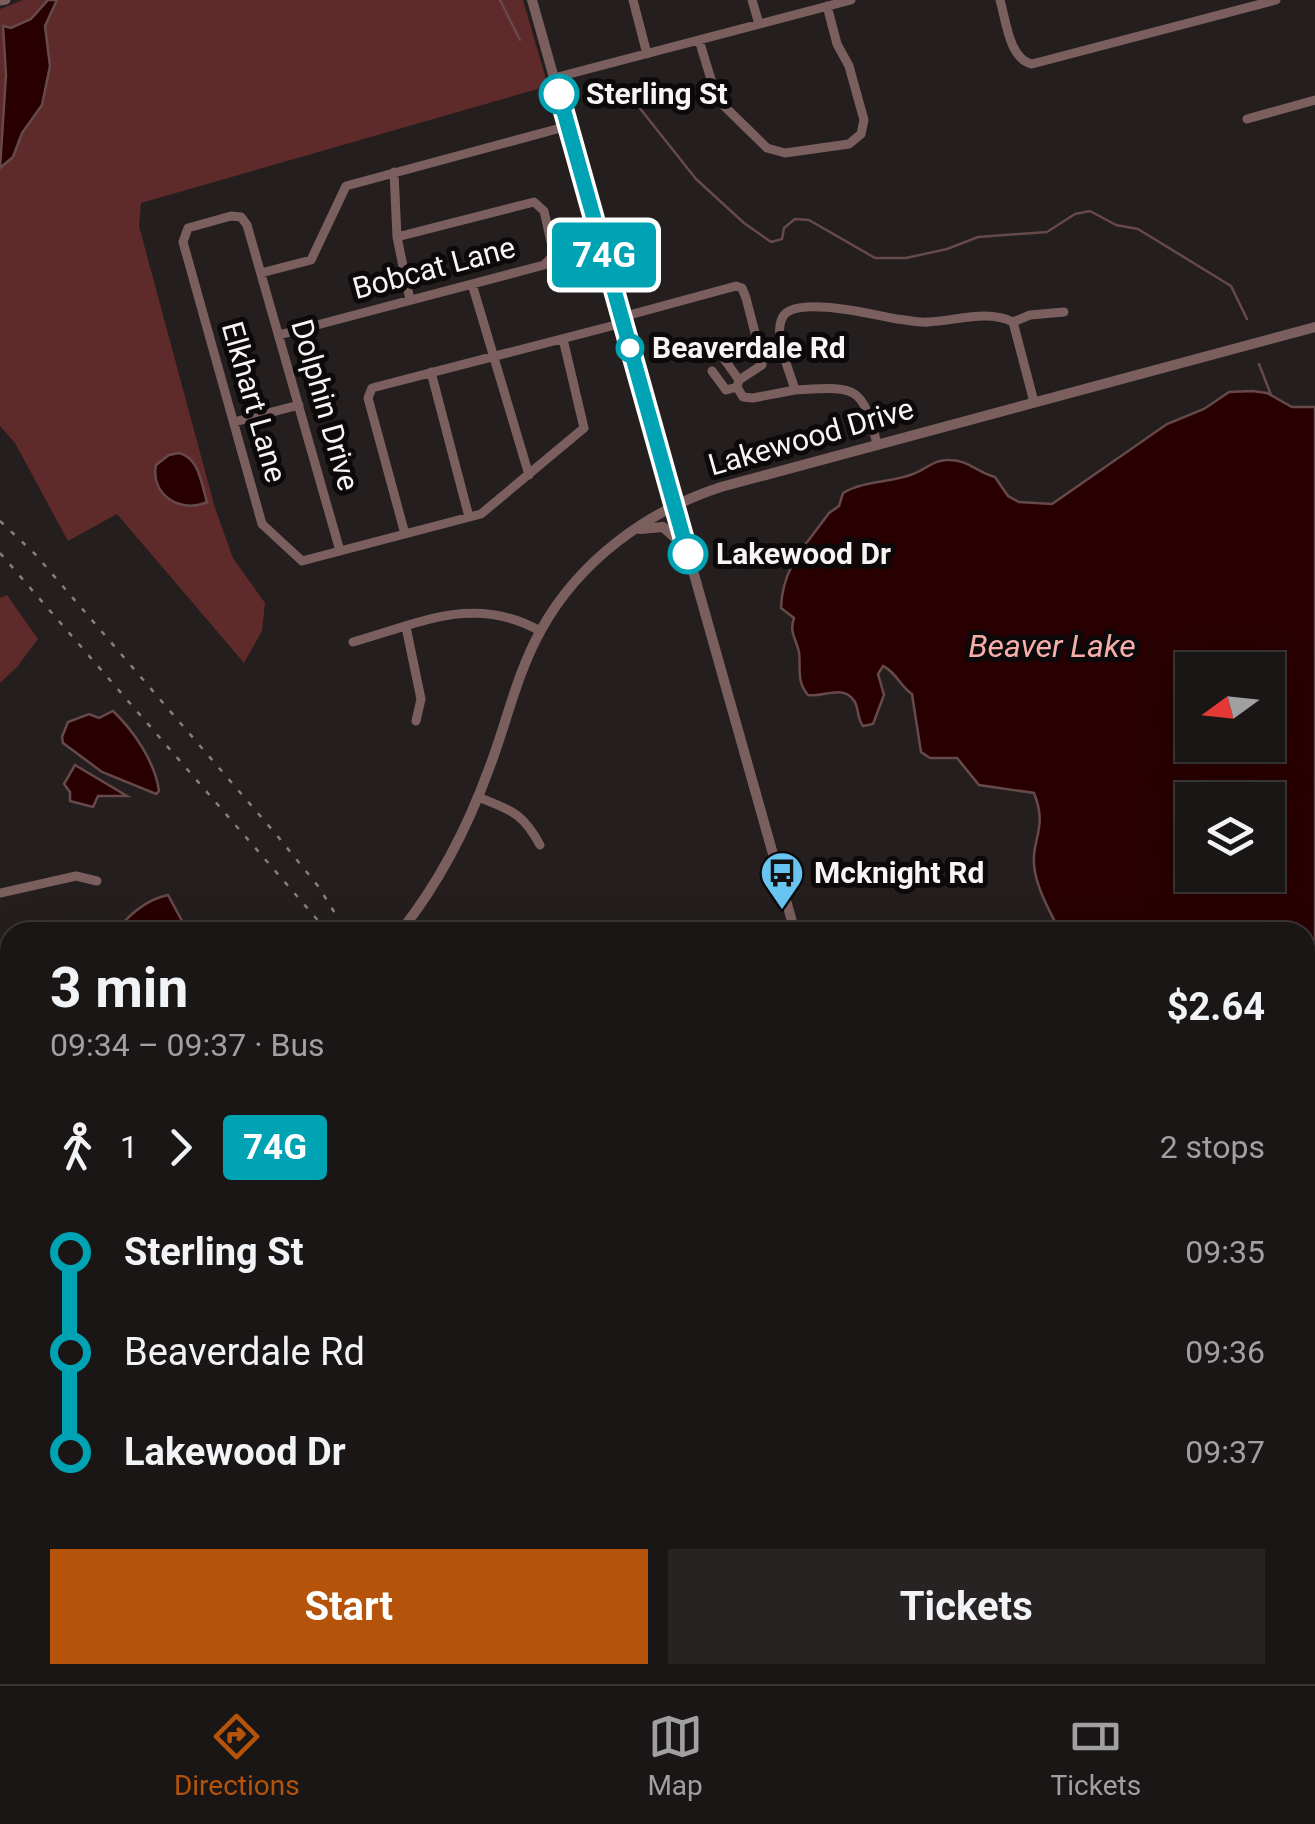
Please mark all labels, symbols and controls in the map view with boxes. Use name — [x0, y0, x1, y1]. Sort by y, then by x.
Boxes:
marker: Sterling St — [540, 75, 578, 113]
place label: Sterling St — [586, 76, 728, 111]
line badge: 74G — [546, 222, 662, 288]
street label: Bobcat Lane — [349, 229, 519, 306]
text: 74G — [572, 235, 636, 276]
street label: Dolphin Drive — [284, 315, 367, 494]
street label: Elkhart Lane — [215, 317, 294, 486]
place label: Beaverdale Rd — [652, 330, 846, 365]
marker: Beaverdale Rd — [617, 335, 643, 361]
street label: Lakewood Drive — [704, 391, 917, 483]
marker: Lakewood Dr — [669, 535, 707, 573]
place label: Lakewood Dr — [716, 536, 891, 571]
water label: Beaver Lake — [968, 627, 1136, 665]
north arrow — [1175, 652, 1285, 762]
map controls — [1175, 652, 1285, 892]
button: layers — [1175, 782, 1285, 892]
bus stop icon: Mcknight Rd — [759, 850, 805, 911]
place label: Mcknight Rd — [814, 855, 984, 890]
text: 3 min — [50, 956, 188, 1020]
text: $2.64 — [1167, 985, 1265, 1029]
text: 09:34 – 09:37 · Bus — [50, 1026, 325, 1064]
icon: walk — [50, 1120, 105, 1175]
icon: forward — [153, 1120, 208, 1175]
text: 74G — [243, 1127, 307, 1168]
text: 1 — [120, 1128, 138, 1166]
text: 2 stops — [1160, 1128, 1265, 1166]
text: Sterling St — [124, 1230, 304, 1274]
text: 09:35 — [1185, 1233, 1265, 1271]
text: Beaverdale Rd — [124, 1330, 365, 1374]
text: 09:36 — [1185, 1333, 1265, 1371]
text: Lakewood Dr — [124, 1430, 346, 1474]
text: 09:37 — [1185, 1433, 1265, 1471]
button: Start — [50, 1549, 648, 1664]
button: Tickets — [668, 1549, 1265, 1664]
tab: Directions — [174, 1709, 300, 1802]
tab: Map — [647, 1709, 703, 1802]
tab: Tickets — [1051, 1709, 1141, 1802]

